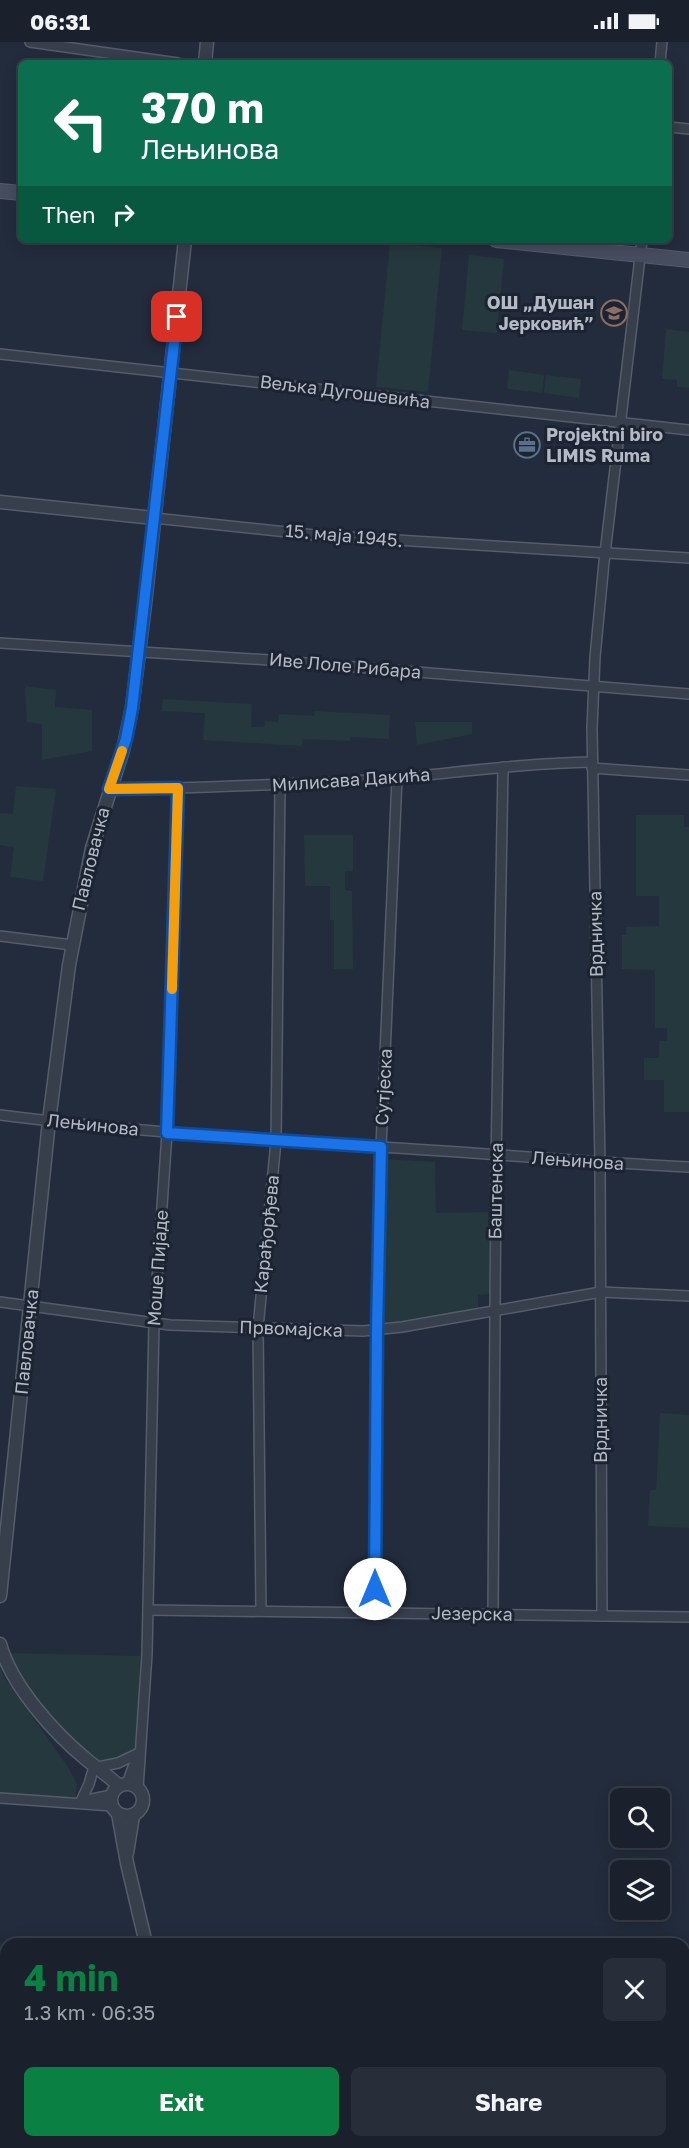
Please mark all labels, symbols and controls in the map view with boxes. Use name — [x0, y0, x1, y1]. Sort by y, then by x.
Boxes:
text: 06:31 — [30, 8, 90, 35]
text: 370 m — [141, 82, 264, 132]
icon: left — [42, 84, 120, 162]
text: Лењинова — [141, 133, 279, 165]
icon: right — [107, 198, 140, 231]
text: Then — [42, 201, 95, 228]
pin — [151, 291, 202, 342]
place label: ОШ „Душан Јерковић” — [487, 291, 594, 334]
school or university icon: ОШ „Душан Јерковић” — [599, 298, 629, 328]
icon: arrive — [160, 300, 193, 333]
street label: Вељка Дугошевића — [259, 370, 432, 412]
place label: Projektni biro LIMIS Ruma — [546, 423, 663, 466]
office icon: Projektni biro LIMIS Ruma — [512, 430, 542, 460]
street label: 15. маја 1945. — [284, 519, 404, 551]
street label: Иве Лоле Рибара — [268, 647, 422, 683]
street label: Милисава Дакића — [271, 762, 431, 796]
street label: Павловачка — [67, 805, 114, 913]
street label: Врдничка — [583, 891, 607, 977]
street label: Сутјеска — [370, 1048, 396, 1126]
street label: Лењинова — [46, 1108, 140, 1140]
street label: Баштенска — [483, 1142, 507, 1240]
street label: Лењинова — [531, 1146, 625, 1174]
street label: Карађорђева — [249, 1174, 283, 1294]
street label: Моше Пијаде — [142, 1209, 172, 1327]
street label: Павловачка — [10, 1288, 42, 1396]
street label: Првомајска — [239, 1315, 343, 1341]
street label: Врдничка — [589, 1377, 611, 1463]
position arrow — [343, 1557, 407, 1621]
street label: Језерска — [431, 1601, 513, 1625]
map controls — [610, 1788, 670, 1920]
button: search — [610, 1788, 670, 1848]
button: layers — [610, 1860, 670, 1920]
text: 4 min — [24, 1956, 119, 1999]
button: close — [603, 1958, 666, 2021]
text: 1.3 km · 06:35 — [24, 2000, 155, 2024]
button: Exit — [24, 2067, 339, 2136]
button: Share — [351, 2067, 666, 2136]

